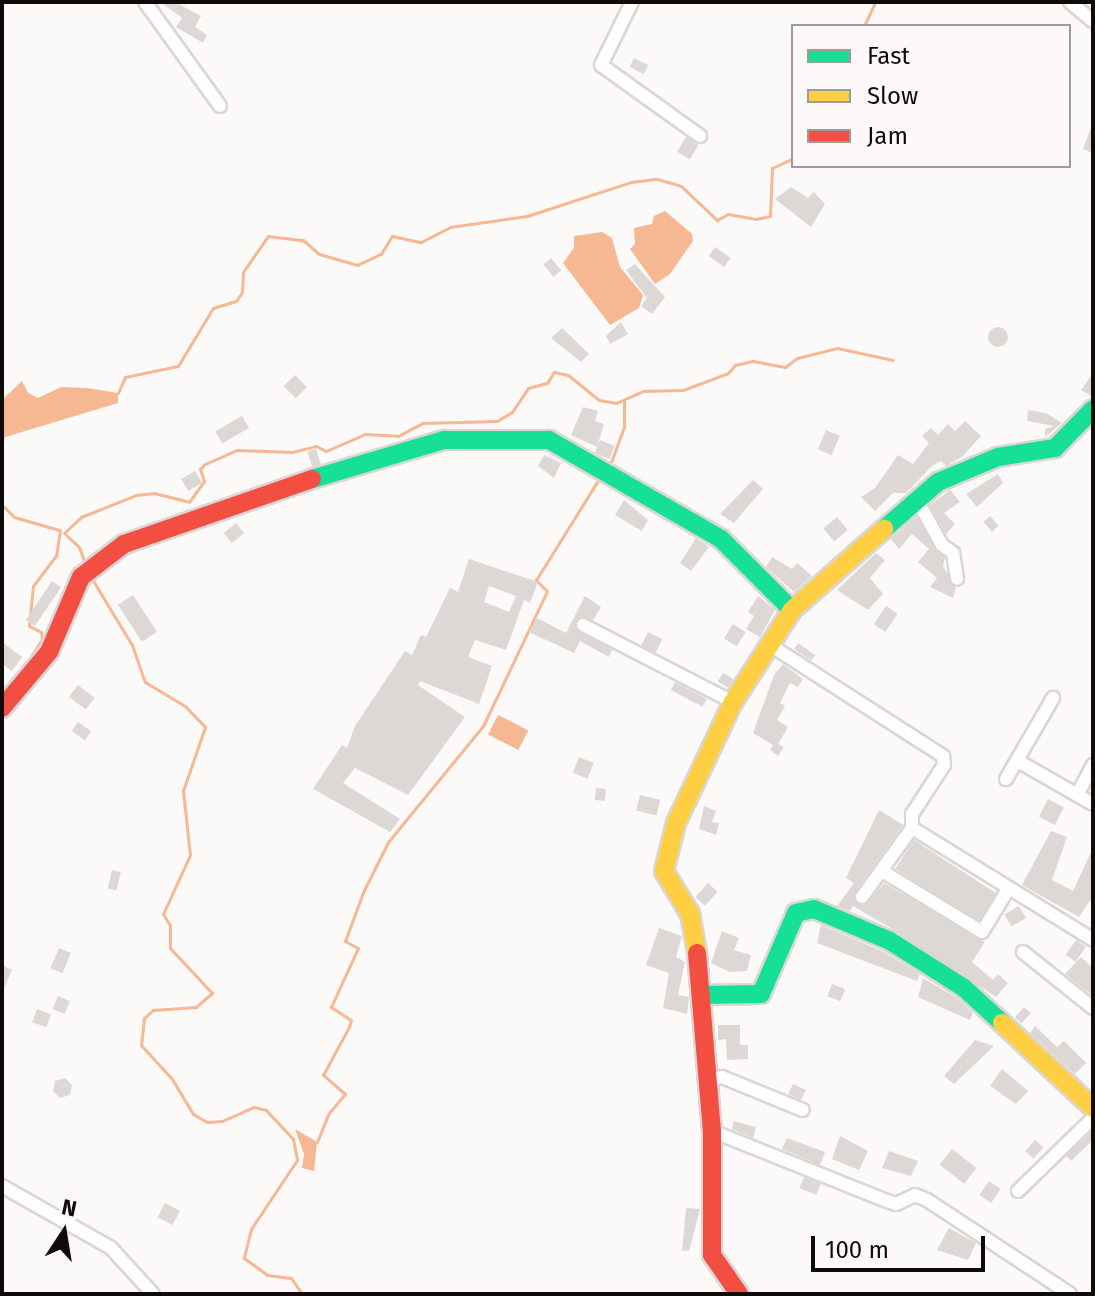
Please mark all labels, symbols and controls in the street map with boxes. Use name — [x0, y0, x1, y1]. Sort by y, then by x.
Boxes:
legend — [791, 24, 1071, 168]
text: Fast — [867, 42, 910, 70]
text: Slow — [867, 82, 918, 110]
text: Jam — [867, 122, 908, 150]
north arrow — [24, 1192, 104, 1272]
text: N — [59, 1193, 79, 1223]
scale bar — [815, 1220, 989, 1270]
text: 100 m — [825, 1236, 889, 1264]

